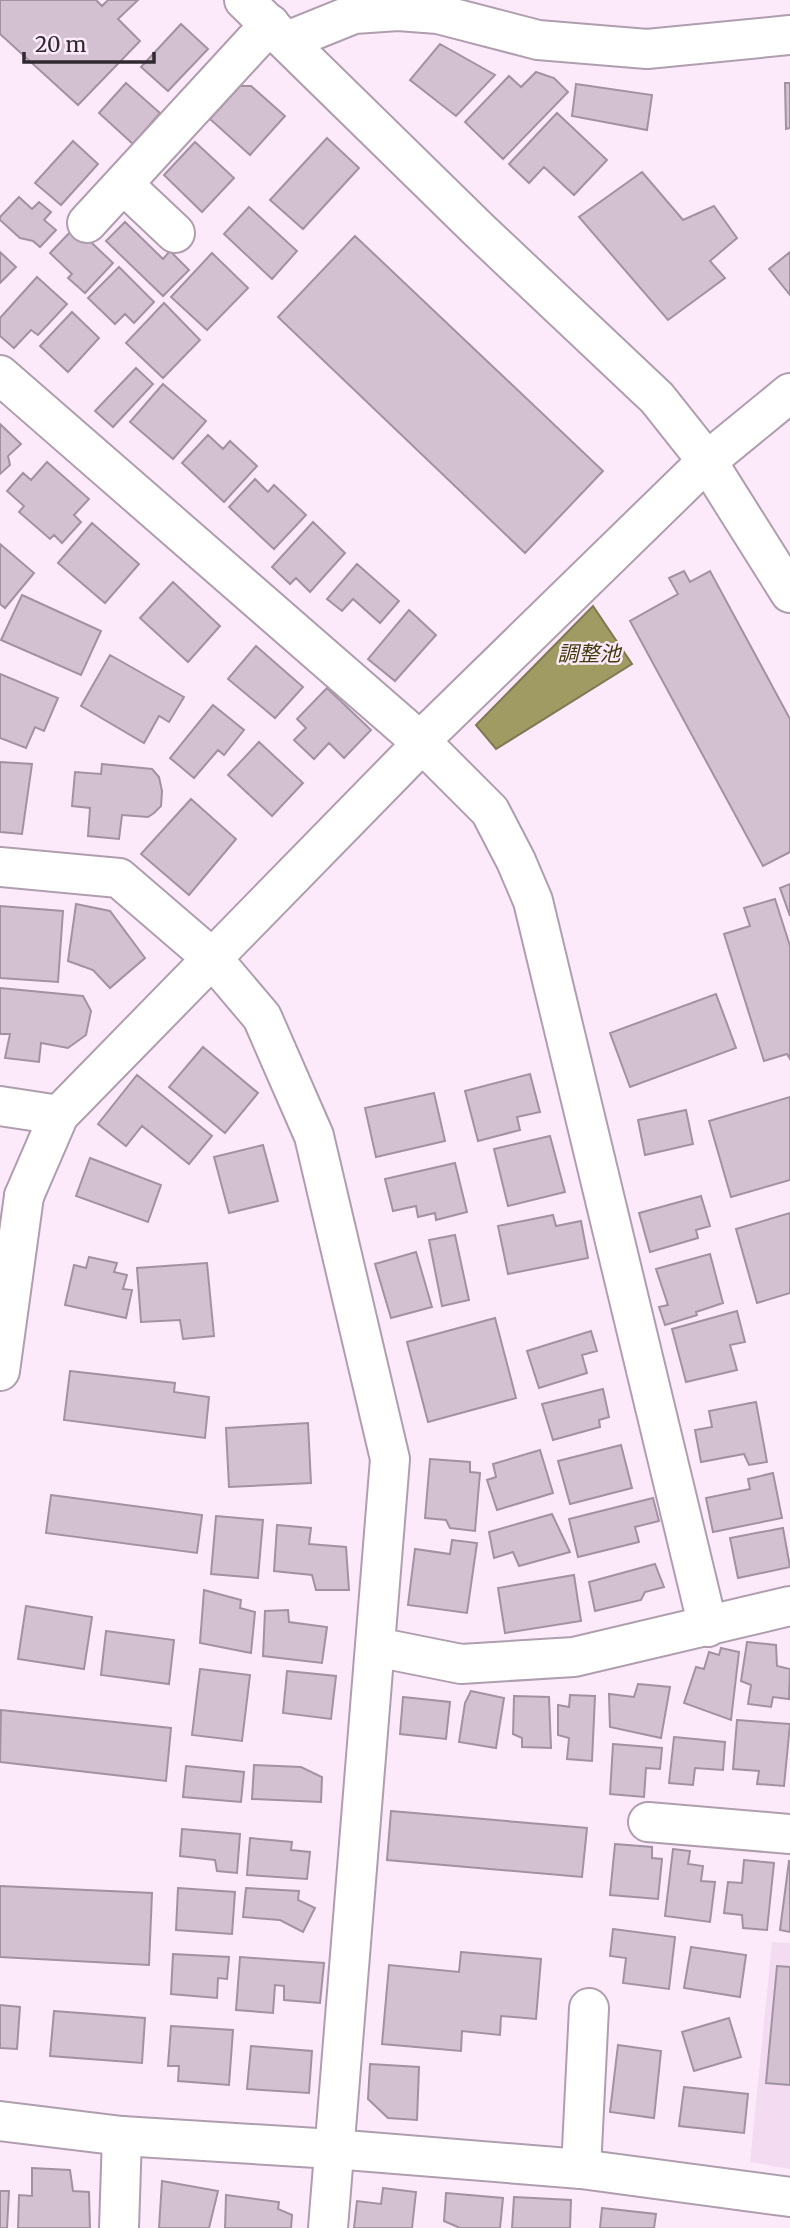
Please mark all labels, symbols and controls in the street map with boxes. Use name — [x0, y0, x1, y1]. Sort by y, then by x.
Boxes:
scale bar — [24, 21, 154, 65]
text: 20 m — [35, 31, 87, 58]
water label: 調整池 — [558, 640, 622, 667]

